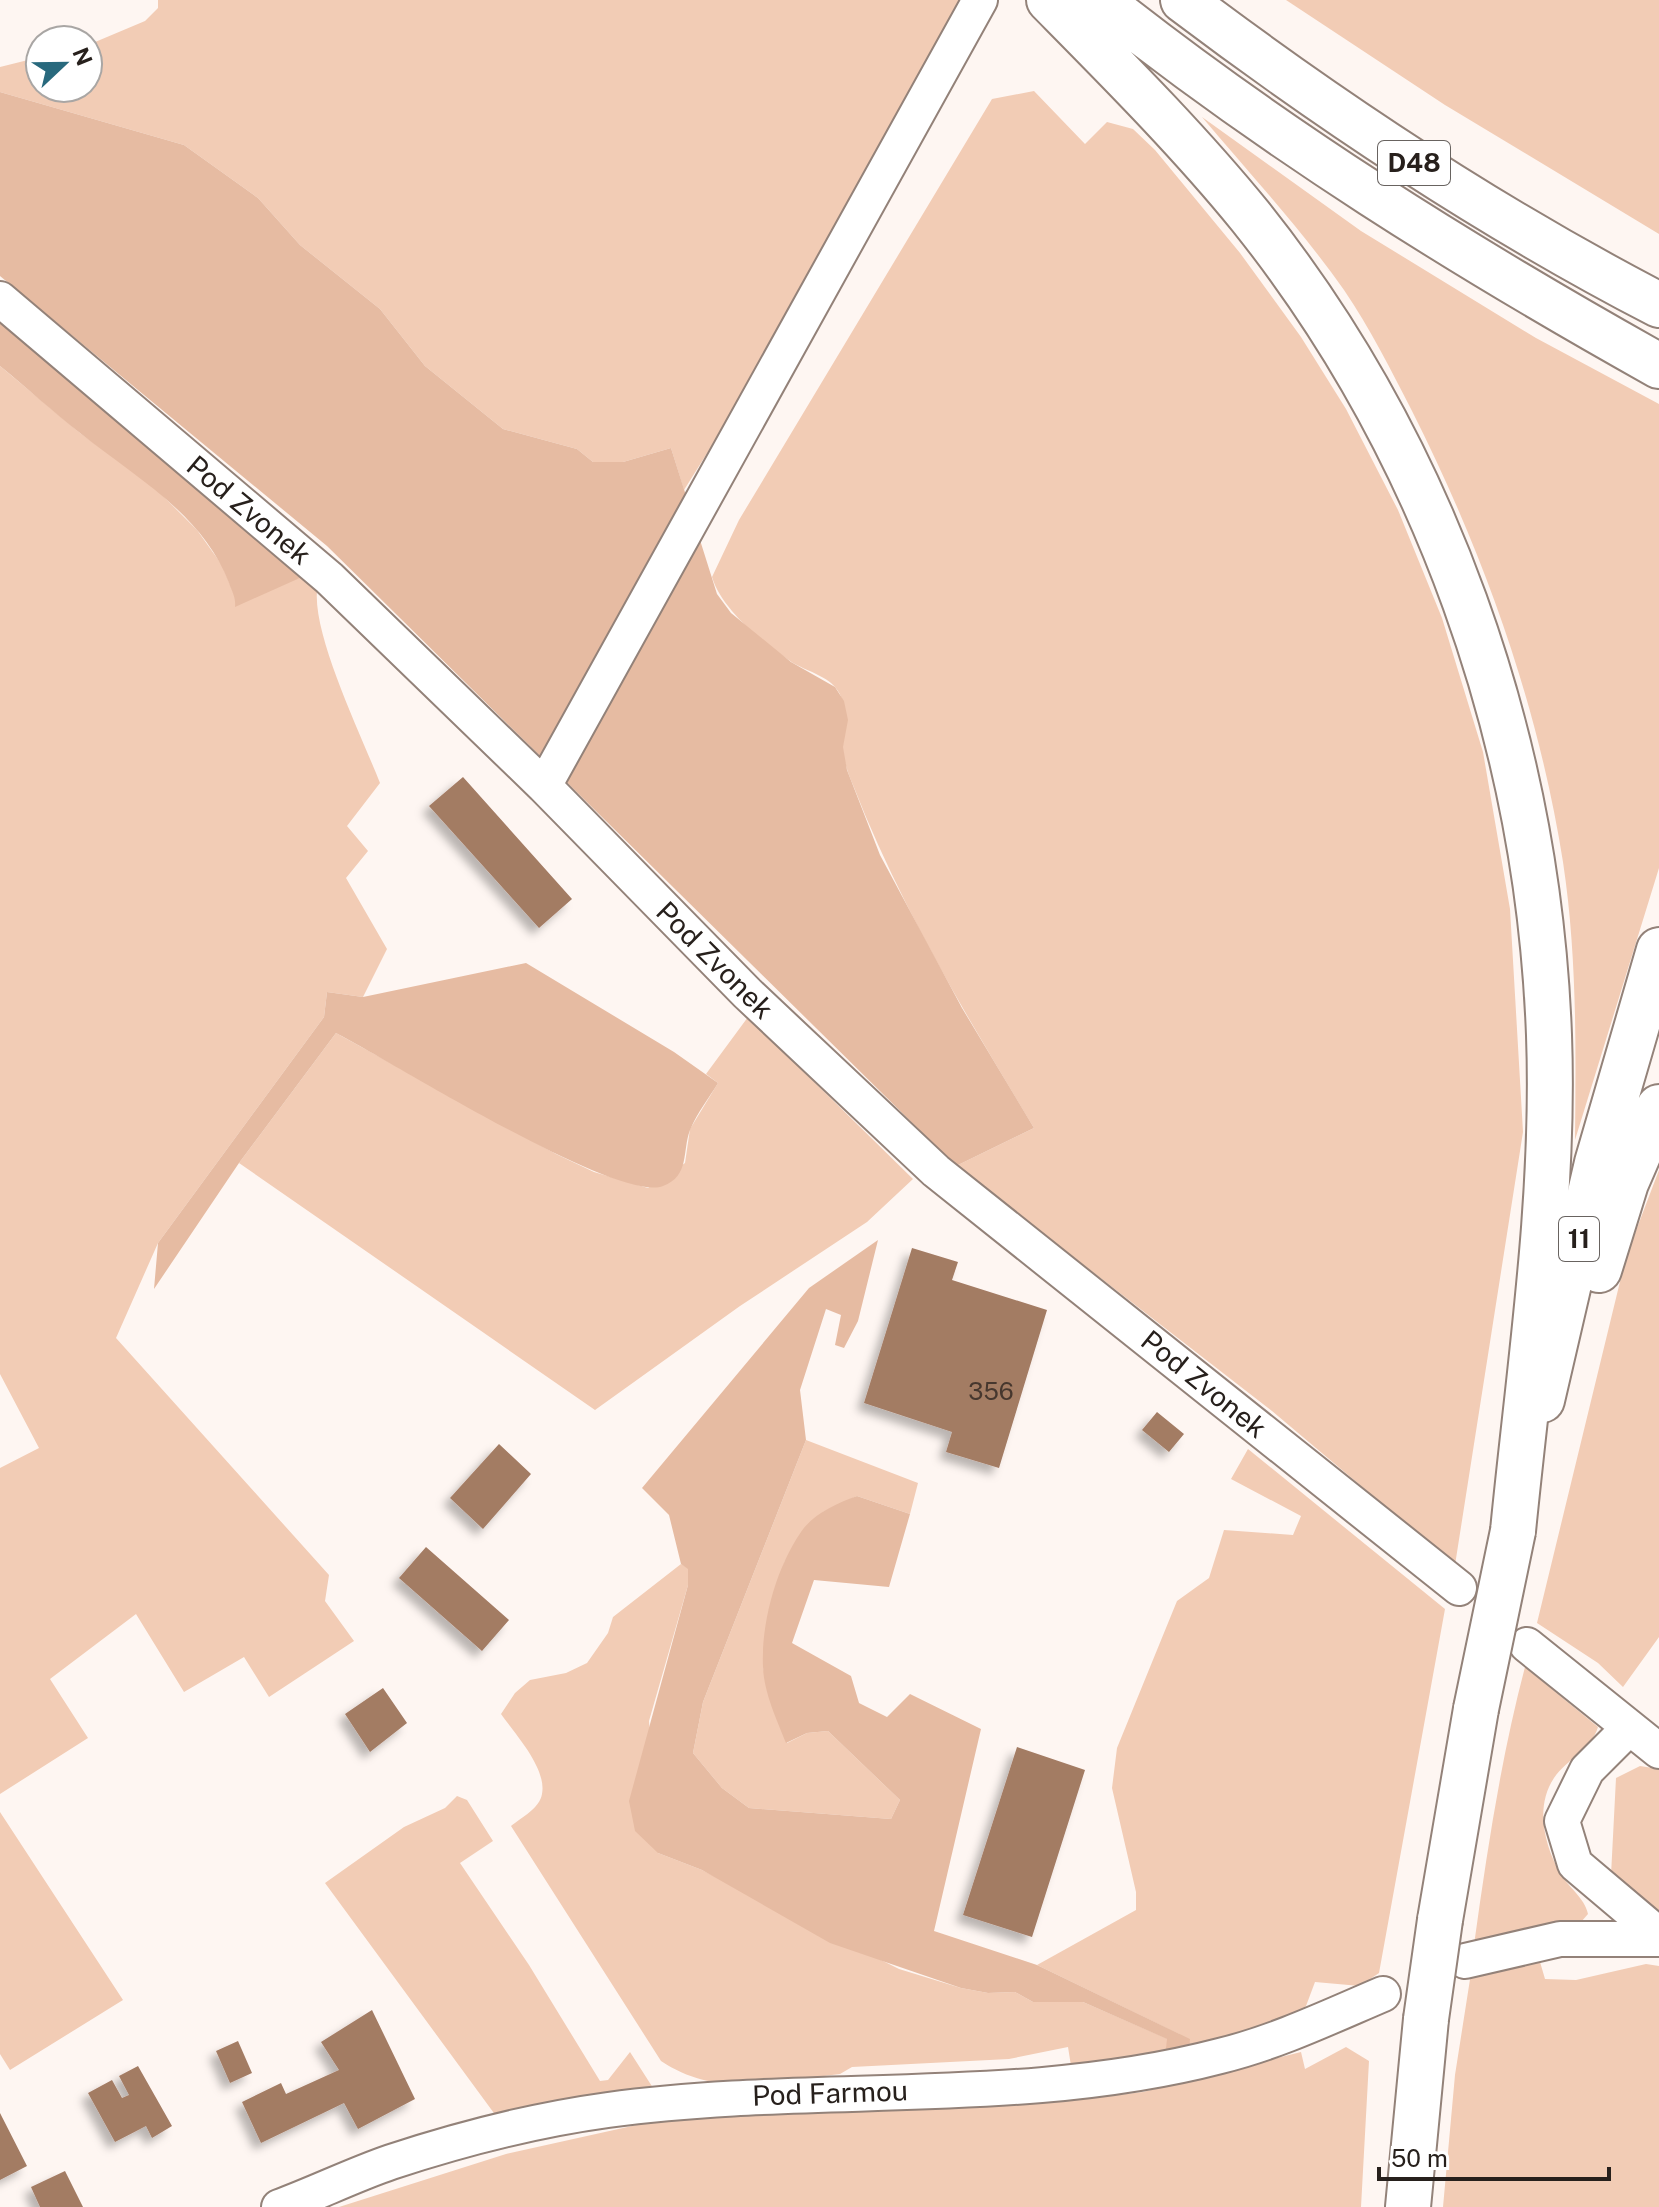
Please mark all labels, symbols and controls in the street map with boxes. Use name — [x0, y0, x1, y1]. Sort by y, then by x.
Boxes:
north arrow — [24, 24, 104, 104]
text: N — [67, 44, 98, 69]
road number: D48 — [1378, 141, 1450, 185]
street label: Pod Zvonek — [181, 448, 318, 571]
street label: Pod Zvonek — [650, 894, 781, 1025]
road number: 11 — [1559, 1217, 1599, 1261]
street label: Pod Zvonek — [1135, 1323, 1274, 1444]
house number: 356 — [968, 1377, 1014, 1405]
street label: Pod Farmou — [751, 2073, 908, 2112]
scale bar — [1379, 2131, 1609, 2181]
text: 50 m — [1391, 2144, 1448, 2172]

